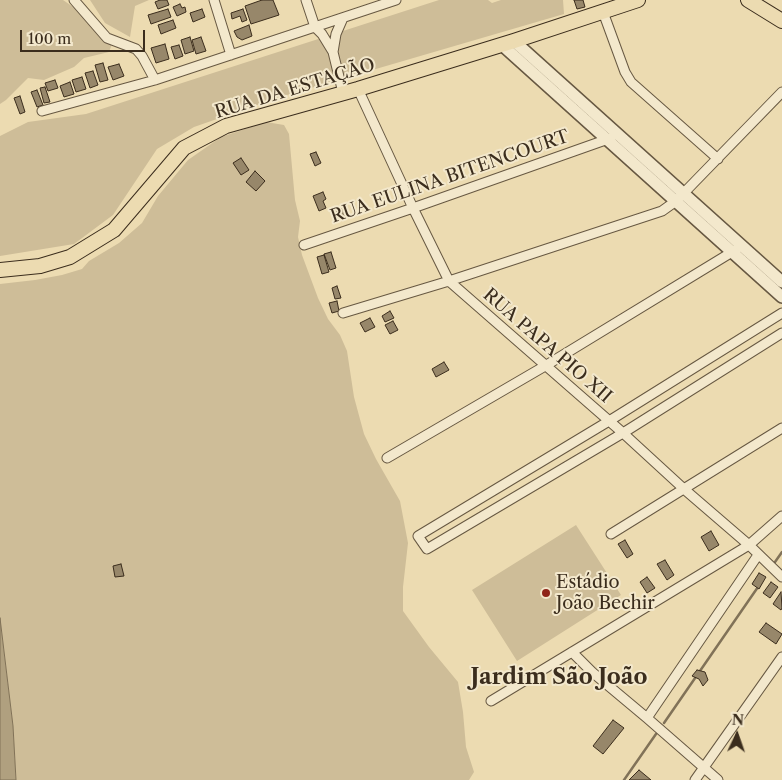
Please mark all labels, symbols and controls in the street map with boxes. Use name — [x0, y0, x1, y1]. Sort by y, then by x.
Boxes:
scale bar — [22, 20, 148, 52]
text: 100 m — [28, 29, 71, 48]
street label: RUA DA ESTAÇÃO — [212, 54, 378, 124]
street label: RUA EULINA BITENCOURT — [328, 126, 572, 228]
street label: RUA PAPA PIO XII — [478, 284, 616, 408]
place label: Estádio João Bechir — [556, 572, 655, 614]
marker: Estádio João Bechir — [540, 587, 552, 599]
district label: Jardim São João — [471, 665, 647, 691]
north arrow — [712, 710, 762, 760]
text: N — [731, 711, 744, 729]

